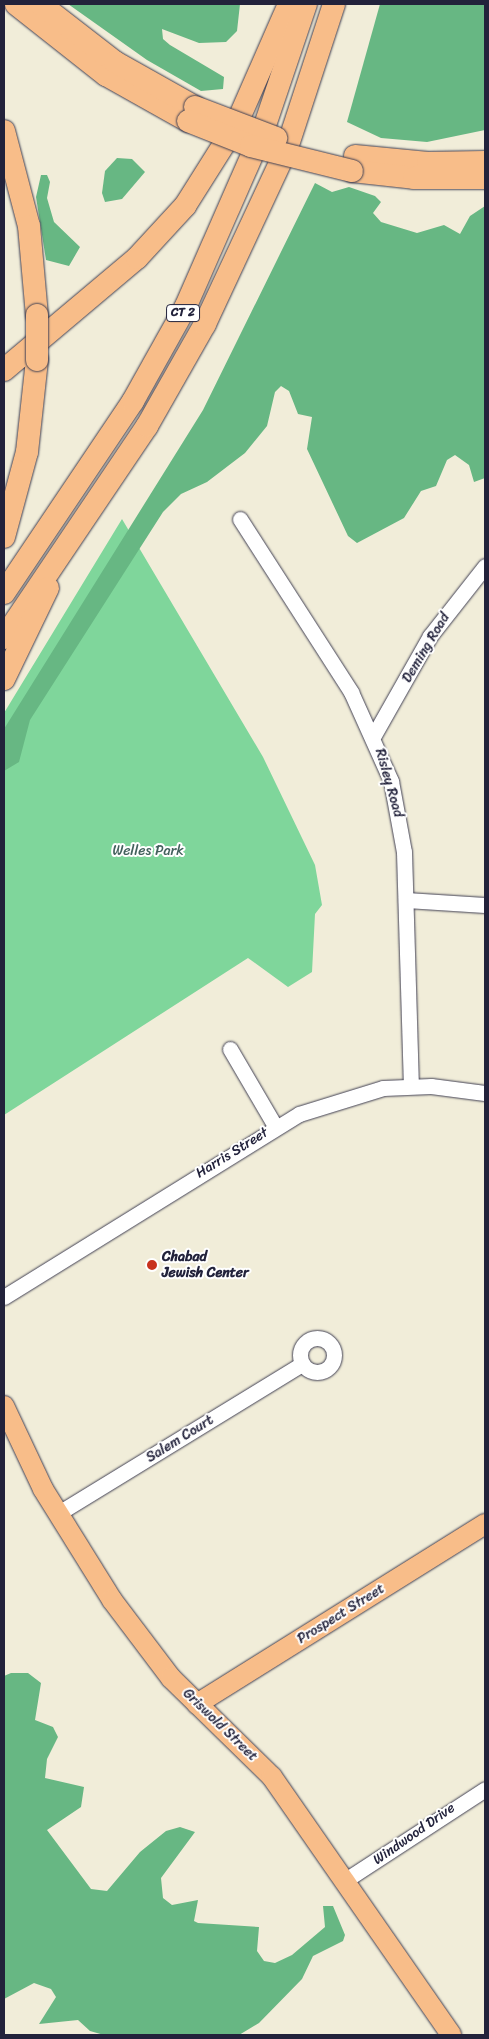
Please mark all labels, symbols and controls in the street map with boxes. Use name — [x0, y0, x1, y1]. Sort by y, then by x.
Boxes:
road number: CT 2 — [166, 304, 200, 322]
street label: Deming Road — [399, 610, 453, 686]
street label: Risley Road — [371, 747, 407, 819]
park label: Welles Park — [112, 843, 184, 859]
street label: Harris Street — [193, 1124, 271, 1182]
place label: Chabad Jewish Center — [162, 1249, 249, 1282]
marker: Chabad Jewish Center — [146, 1259, 158, 1271]
street label: Salem Court — [143, 1412, 217, 1466]
street label: Prospect Street — [294, 1580, 388, 1648]
street label: Griswold Street — [179, 1685, 261, 1765]
street label: Windwood Drive — [370, 1800, 458, 1868]

